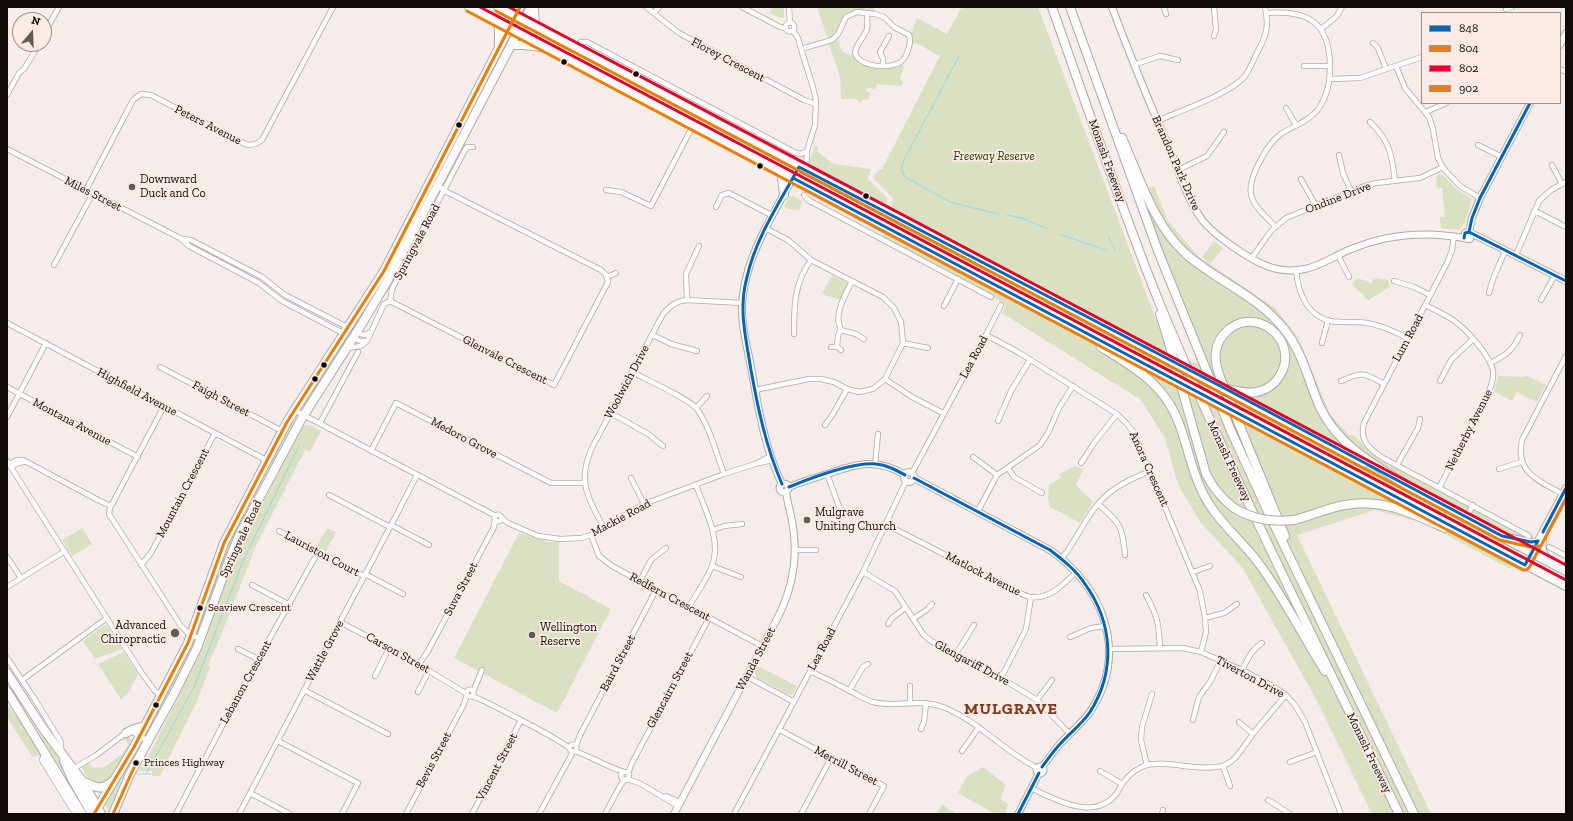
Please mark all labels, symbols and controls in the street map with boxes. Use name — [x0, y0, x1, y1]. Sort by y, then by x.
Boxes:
north arrow — [12, 12, 52, 52]
legend — [1421, 12, 1561, 104]
text: N — [30, 14, 42, 29]
text: 848 — [1459, 21, 1478, 35]
street label: Florey Crescent — [689, 34, 767, 86]
text: 804 — [1459, 41, 1479, 55]
unlabelled marker — [559, 57, 569, 67]
text: 802 — [1459, 61, 1479, 75]
unlabelled marker — [631, 69, 641, 79]
text: 902 — [1459, 81, 1478, 95]
street label: Peters Avenue — [172, 102, 244, 148]
street label: Brandon Park Drive — [1149, 113, 1203, 213]
street label: Monash Freeway — [1085, 117, 1129, 205]
unlabelled marker — [454, 120, 464, 130]
park label: Freeway Reserve — [953, 150, 1035, 164]
unlabelled marker — [755, 161, 765, 171]
street label: Miles Street — [62, 173, 124, 215]
place label: Downward Duck and Co — [140, 173, 206, 201]
street label: Ondine Drive — [1303, 179, 1373, 217]
marker: Downward Duck and Co — [127, 182, 137, 192]
unlabelled marker — [861, 191, 871, 201]
street label: Springvale Road — [391, 201, 443, 283]
street label: Lum Road — [1389, 312, 1427, 364]
street label: Glenvale Crescent — [460, 332, 550, 388]
street label: Lea Road — [957, 333, 991, 381]
street label: Woolwich Drive — [601, 343, 653, 421]
unlabelled marker — [319, 360, 329, 370]
street label: Highfield Avenue — [94, 365, 180, 419]
unlabelled marker — [310, 374, 320, 384]
street label: Faigh Street — [190, 378, 252, 420]
street label: Netherby Avenue — [1442, 387, 1496, 473]
street label: Montana Avenue — [30, 395, 114, 449]
street label: Medoro Grove — [428, 414, 500, 462]
street label: Monash Freeway — [1204, 418, 1254, 504]
street label: Anora Crescent — [1126, 429, 1172, 509]
street label: Mountain Crescent — [153, 446, 213, 540]
street label: Mackie Road — [589, 496, 653, 540]
street label: Springvale Road — [217, 498, 265, 580]
place label: Mulgrave Uniting Church — [815, 506, 896, 534]
marker: Mulgrave Uniting Church — [802, 515, 812, 525]
street label: Lauriston Court — [282, 528, 362, 580]
street label: Matlock Avenue — [943, 549, 1023, 599]
street label: Suva Street — [441, 559, 481, 619]
street label: Redfern Crescent — [627, 570, 713, 624]
place label: Seaview Crescent — [208, 601, 291, 615]
marker: Seaview Crescent — [195, 603, 205, 613]
street label: Wattle Grove — [303, 618, 347, 684]
place label: Advanced Chiropractic — [101, 619, 166, 647]
place label: Wellington Reserve — [540, 621, 597, 649]
street label: Wanda Street — [733, 625, 779, 693]
street label: Lea Road — [805, 625, 839, 673]
marker: Advanced Chiropractic — [169, 627, 181, 639]
street label: Carson Street — [363, 629, 433, 677]
marker: Wellington Reserve — [527, 630, 537, 640]
street label: Baird Street — [597, 632, 639, 694]
street label: Glengariff Drive — [932, 637, 1012, 689]
street label: Lebanon Crescent — [217, 638, 275, 726]
street label: Glencairn Street — [644, 649, 696, 731]
street label: Tiverton Drive — [1213, 653, 1287, 701]
district label: MULGRAVE — [964, 699, 1058, 719]
unlabelled marker — [151, 700, 161, 710]
street label: Monash Freeway — [1343, 710, 1395, 796]
street label: Bevis Street — [413, 729, 455, 791]
street label: Vincent Street — [473, 731, 521, 803]
street label: Merrill Street — [812, 743, 880, 789]
place label: Princes Highway — [144, 756, 224, 770]
marker: Princes Highway — [131, 758, 141, 768]

